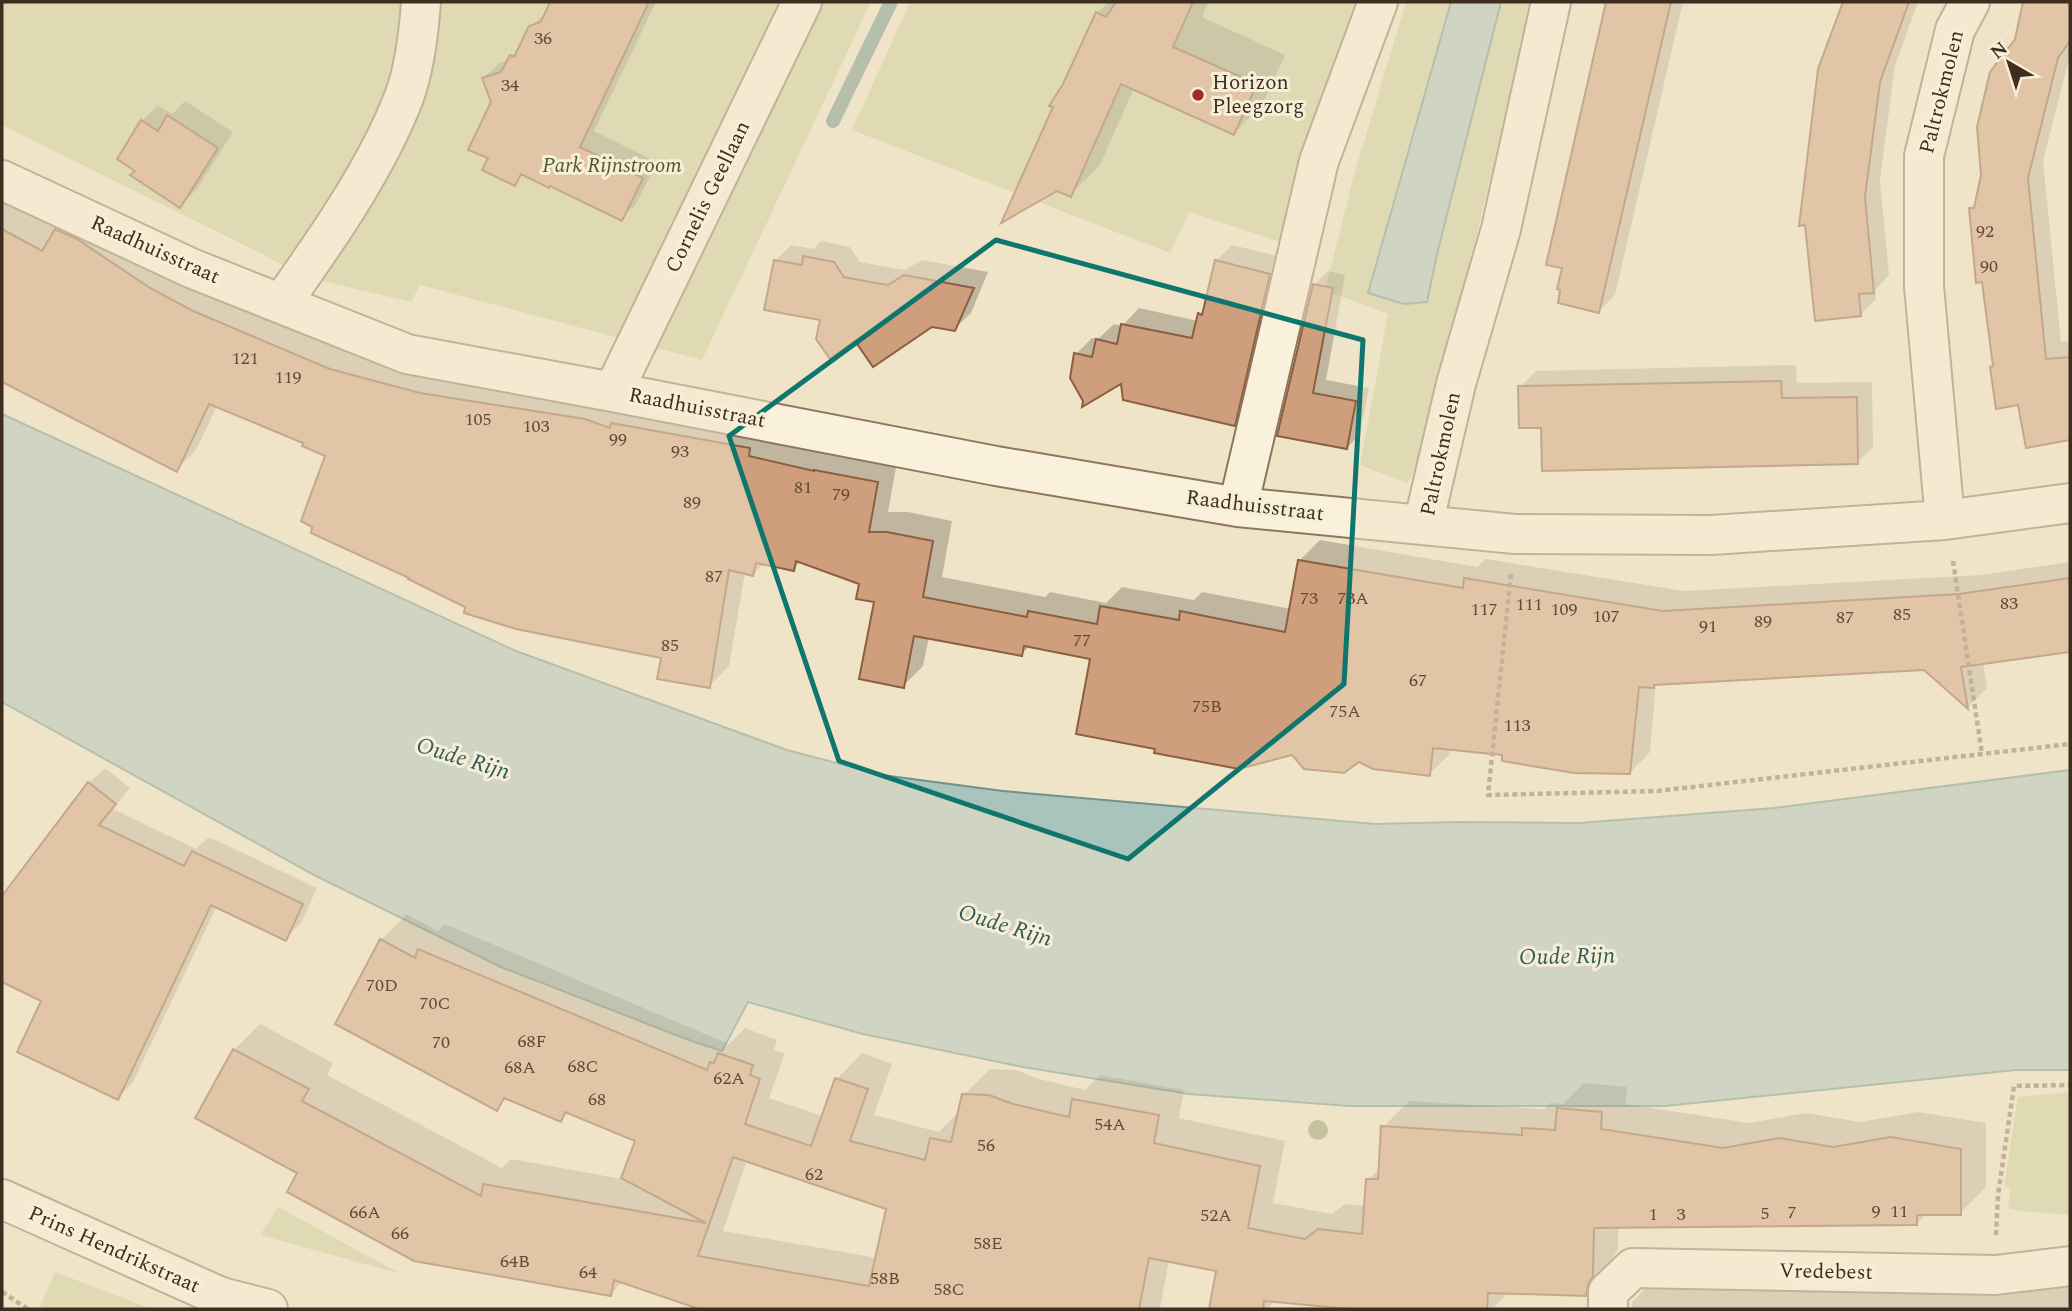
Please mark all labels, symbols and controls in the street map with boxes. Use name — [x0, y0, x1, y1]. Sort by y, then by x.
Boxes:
house number: 36 — [534, 25, 552, 52]
street label: Paltrokmolen — [1911, 27, 1973, 157]
north arrow — [1974, 28, 2044, 98]
text: N — [1984, 35, 2014, 67]
place label: Horizon Pleegzorg — [1212, 67, 1304, 123]
house number: 34 — [501, 72, 519, 99]
marker: Horizon Pleegzorg — [1190, 87, 1206, 103]
street label: Cornelis Geellaan — [657, 115, 759, 279]
park label: Park Rijnstroom — [542, 150, 682, 182]
street label: Raadhuisstraat — [85, 207, 225, 293]
house number: 92 — [1976, 218, 1994, 245]
house number: 90 — [1980, 253, 1998, 280]
house number: 121 — [232, 345, 259, 372]
house number: 119 — [275, 364, 302, 391]
street label: Raadhuisstraat — [626, 379, 768, 437]
street label: Paltrokmolen — [1412, 389, 1470, 519]
house number: 105 — [465, 406, 492, 433]
house number: 103 — [523, 413, 550, 440]
house number: 99 — [609, 426, 627, 453]
house number: 93 — [671, 438, 689, 465]
house number: 81 — [794, 474, 812, 501]
house number: 79 — [832, 481, 850, 508]
street label: Raadhuisstraat — [1184, 482, 1326, 530]
house number: 89 — [683, 489, 701, 516]
house number: 87 — [705, 563, 723, 590]
house number: 73 — [1300, 585, 1318, 612]
house number: 73A — [1337, 585, 1369, 612]
house number: 83 — [2000, 590, 2018, 617]
house number: 111 — [1516, 591, 1543, 618]
house number: 117 — [1471, 596, 1498, 623]
house number: 109 — [1551, 596, 1578, 623]
house number: 85 — [1893, 601, 1911, 628]
house number: 107 — [1593, 603, 1620, 630]
house number: 87 — [1836, 604, 1854, 631]
house number: 89 — [1754, 608, 1772, 635]
house number: 91 — [1699, 613, 1717, 640]
house number: 77 — [1073, 627, 1091, 654]
house number: 85 — [661, 632, 679, 659]
house number: 67 — [1409, 667, 1427, 694]
house number: 75B — [1192, 693, 1222, 720]
house number: 75A — [1329, 698, 1361, 725]
house number: 113 — [1504, 712, 1531, 739]
water label: Oude Rijn — [412, 728, 514, 790]
water label: Oude Rijn — [954, 895, 1056, 957]
water label: Oude Rijn — [1518, 939, 1616, 975]
house number: 70D — [366, 972, 398, 999]
house number: 70C — [419, 990, 451, 1017]
house number: 68F — [517, 1028, 547, 1055]
house number: 70 — [432, 1029, 450, 1056]
house number: 68C — [567, 1053, 599, 1080]
house number: 68A — [504, 1054, 536, 1081]
house number: 62A — [713, 1065, 745, 1092]
house number: 68 — [588, 1086, 606, 1113]
house number: 54A — [1094, 1111, 1126, 1138]
house number: 56 — [977, 1132, 995, 1159]
house number: 62 — [805, 1161, 823, 1188]
street label: Prins Hendrikstraat — [23, 1198, 205, 1302]
house number: 9 — [1872, 1198, 1881, 1225]
house number: 11 — [1890, 1198, 1908, 1225]
house number: 66A — [349, 1199, 381, 1226]
house number: 7 — [1788, 1199, 1797, 1226]
house number: 5 — [1761, 1200, 1770, 1227]
house number: 1 — [1649, 1201, 1658, 1228]
house number: 3 — [1677, 1201, 1686, 1228]
house number: 52A — [1200, 1202, 1232, 1229]
house number: 66 — [391, 1220, 409, 1247]
house number: 58E — [973, 1230, 1003, 1257]
house number: 64B — [500, 1248, 530, 1275]
street label: Vredebest — [1779, 1255, 1873, 1289]
house number: 64 — [579, 1259, 597, 1286]
house number: 58B — [870, 1265, 900, 1292]
house number: 58C — [933, 1276, 965, 1303]

